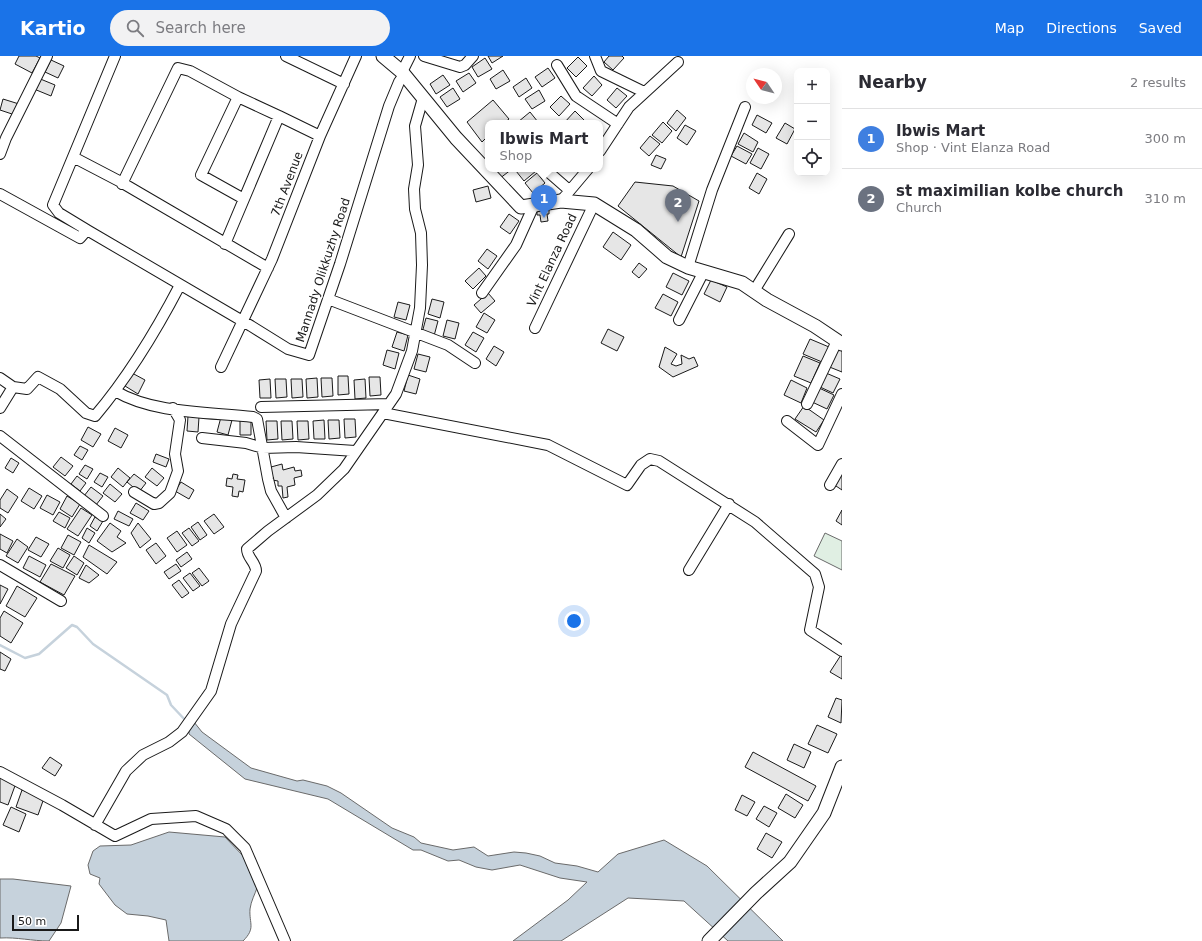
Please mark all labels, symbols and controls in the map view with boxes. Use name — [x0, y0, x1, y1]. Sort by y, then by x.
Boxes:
search box — [110, 10, 390, 46]
text: Kartio — [20, 17, 86, 39]
icon: search — [124, 17, 146, 39]
text: Search here — [156, 19, 246, 37]
text: Map — [995, 20, 1024, 36]
text: Directions — [1046, 20, 1117, 36]
text: Saved — [1139, 20, 1182, 36]
north arrow — [746, 68, 782, 104]
map controls — [794, 68, 830, 176]
button: + — [794, 68, 830, 104]
text: Nearby — [858, 72, 927, 92]
text: 2 results — [1130, 75, 1186, 90]
button: − — [794, 104, 830, 140]
popup — [485, 120, 603, 172]
text: Ibwis Mart — [896, 122, 985, 140]
text: Ibwis Mart — [499, 130, 589, 148]
text: 1 — [866, 131, 876, 146]
text: 300 m — [1144, 131, 1186, 146]
button: locate — [794, 140, 830, 176]
text: Shop · Vint Elanza Road — [896, 140, 1050, 155]
text: Shop — [499, 148, 532, 163]
street label: 7th Avenue — [268, 150, 306, 218]
text: st maximilian kolbe church — [896, 182, 1123, 200]
pin: 1 — [531, 185, 557, 218]
pin: 2 — [665, 189, 691, 222]
text: 2 — [866, 191, 876, 206]
text: 310 m — [1144, 191, 1186, 206]
street label: Mannady Olikkuzhy Road — [293, 196, 353, 344]
text: Church — [896, 200, 942, 215]
street label: Vint Elanza Road — [524, 211, 580, 309]
your location — [564, 611, 584, 631]
scale bar — [12, 913, 79, 932]
text: 50 m — [18, 915, 46, 928]

